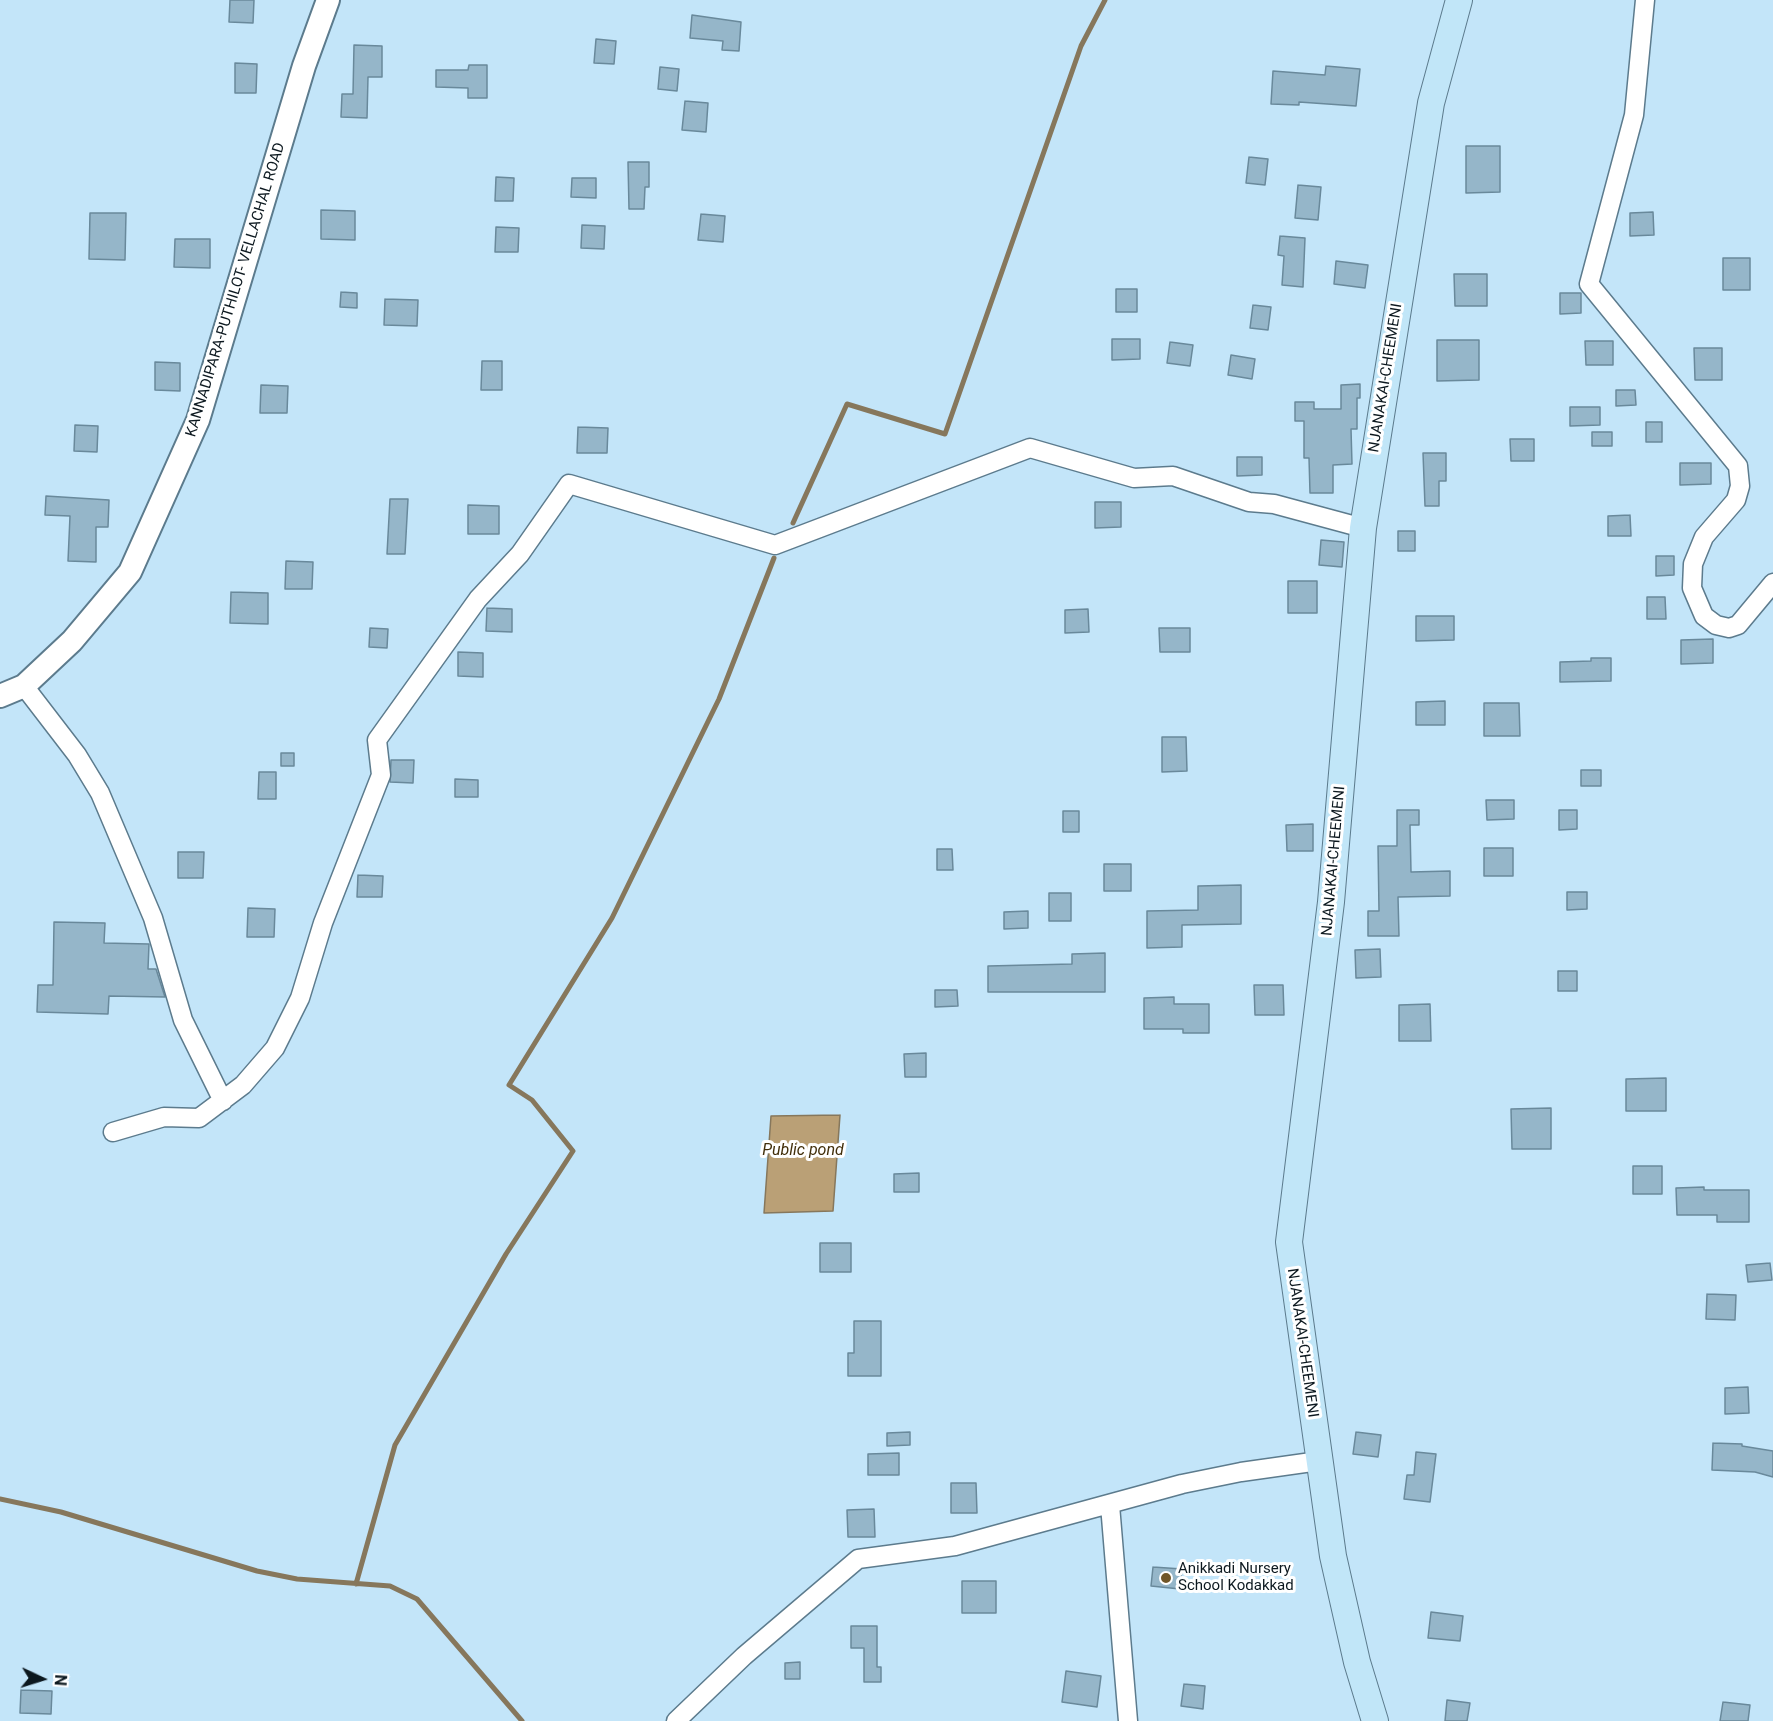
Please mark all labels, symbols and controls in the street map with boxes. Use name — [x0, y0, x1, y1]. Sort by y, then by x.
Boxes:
street label: KANNADIPARA-PUTHILOT- VELLACHAL ROAD — [183, 141, 289, 439]
street label: NJANAKAI-CHEEMENI — [1365, 302, 1407, 454]
street label: NJANAKAI-CHEEMENI — [1318, 785, 1350, 937]
water label: Public pond — [762, 1141, 844, 1161]
street label: NJANAKAI-CHEEMENI — [1283, 1267, 1321, 1419]
place label: Anikkadi Nursery School Kodakkad — [1178, 1560, 1294, 1595]
marker: Anikkadi Nursery School Kodakkad — [1159, 1571, 1173, 1585]
north arrow — [12, 1649, 72, 1709]
text: N — [51, 1674, 70, 1687]

